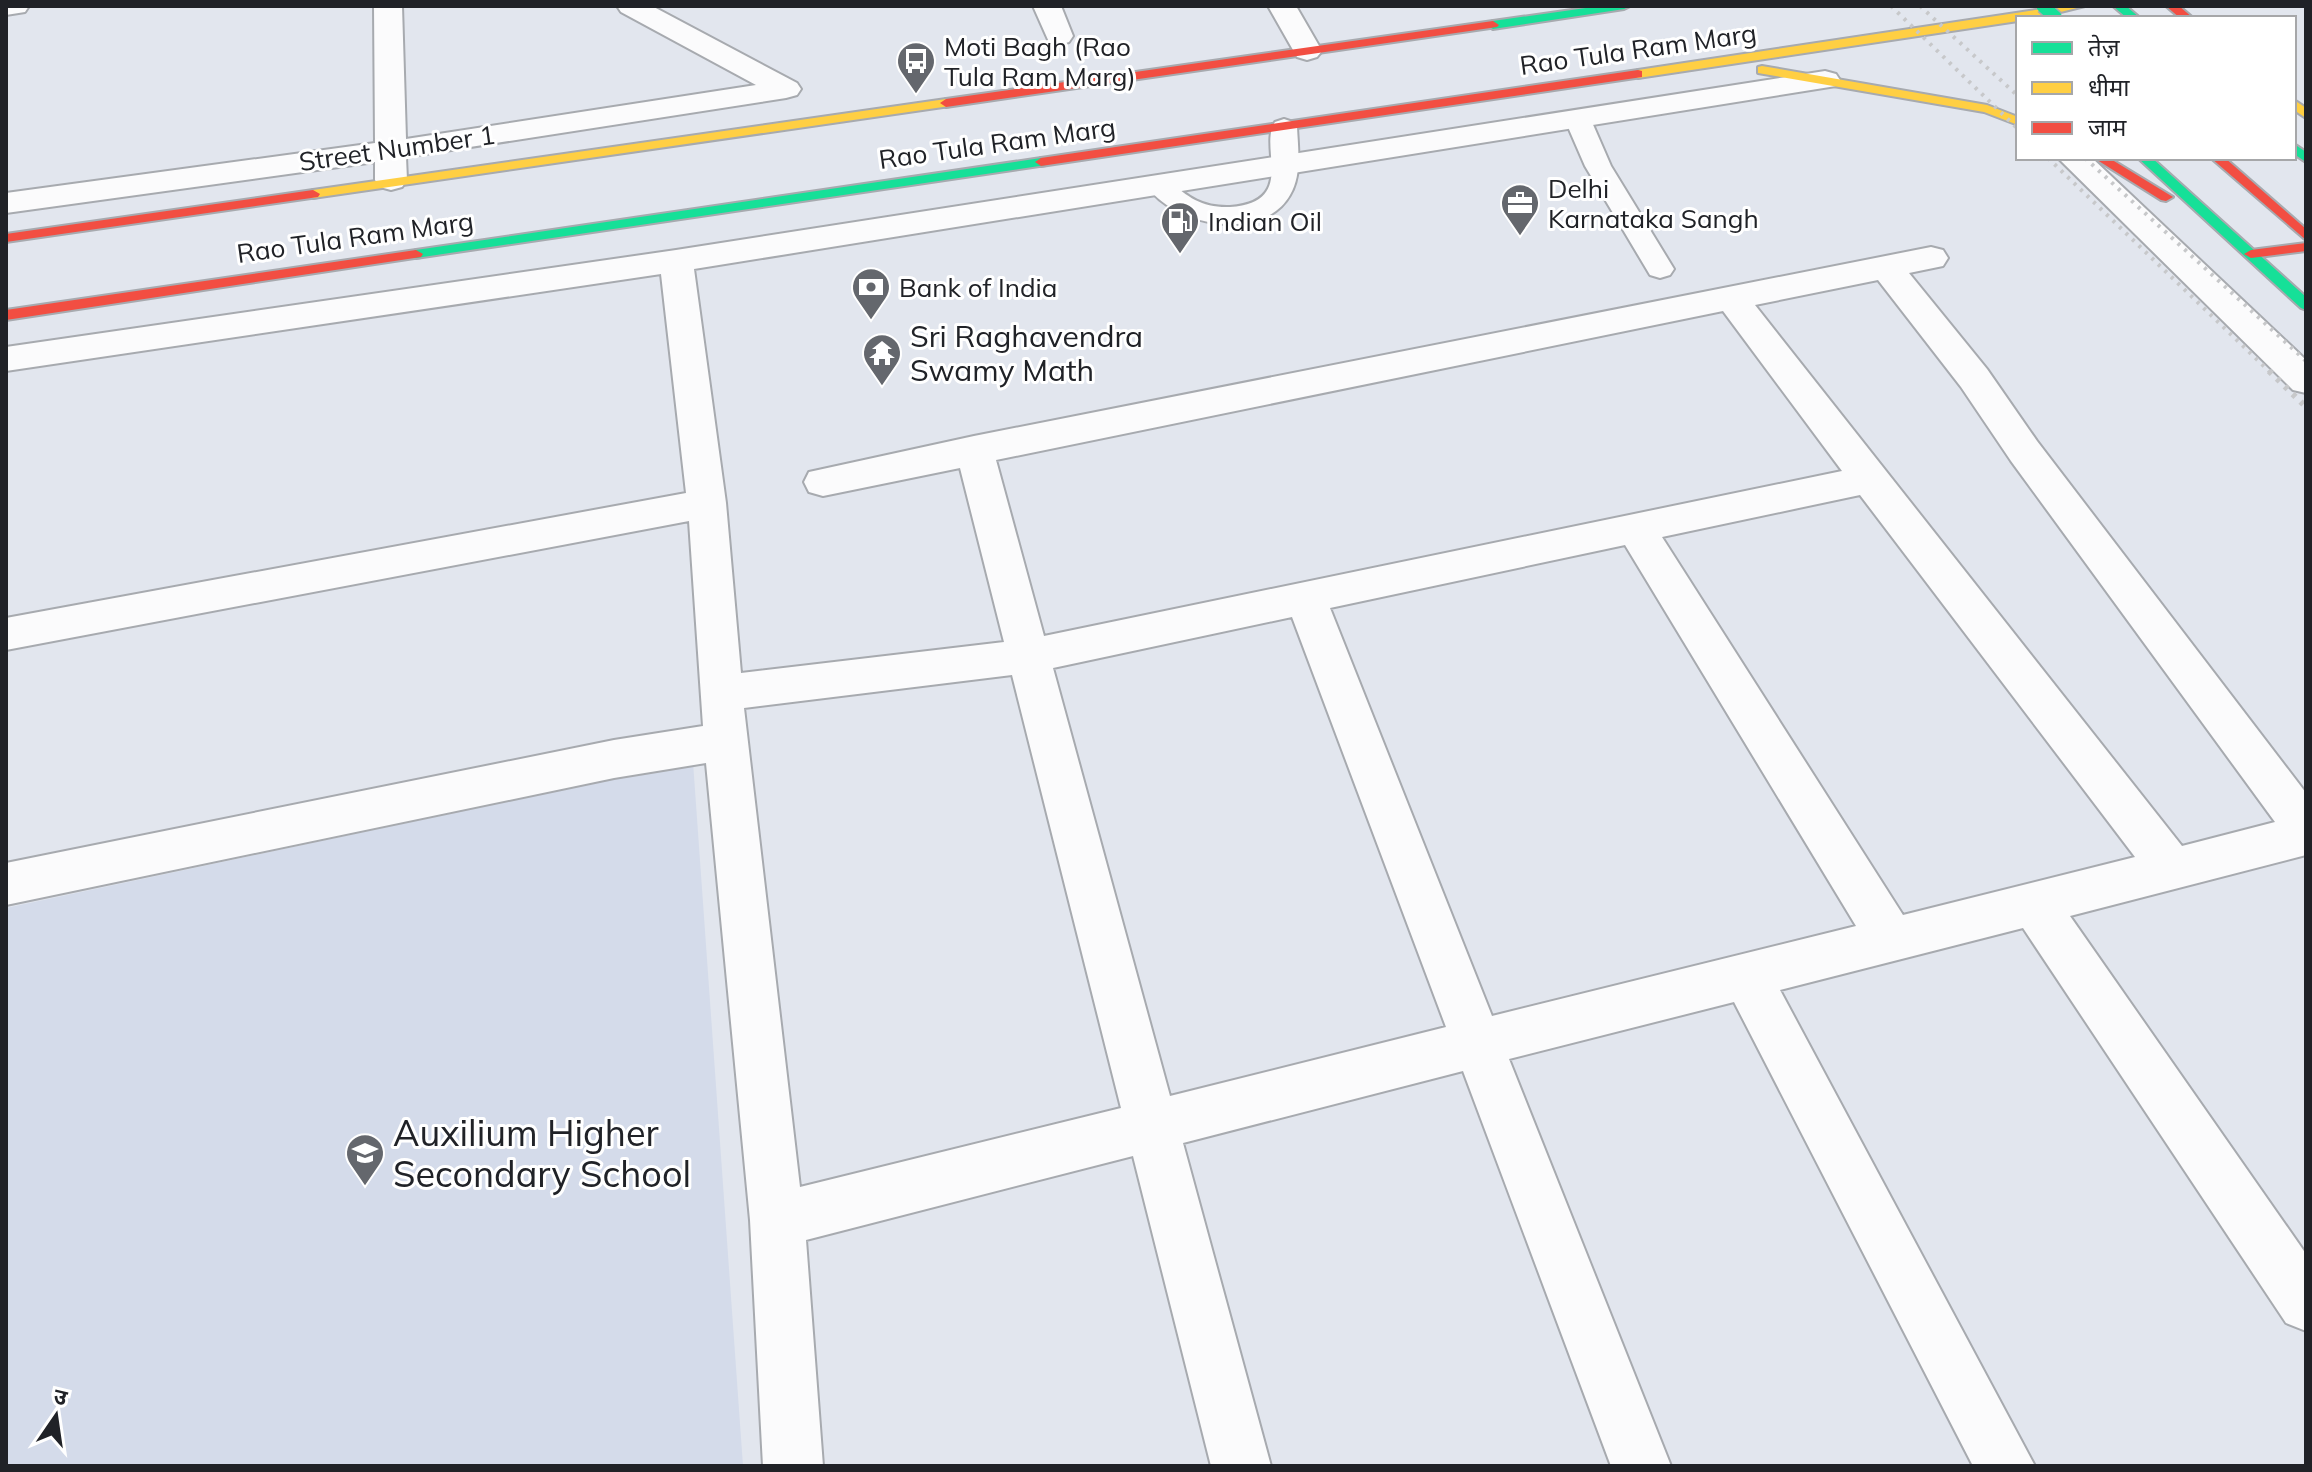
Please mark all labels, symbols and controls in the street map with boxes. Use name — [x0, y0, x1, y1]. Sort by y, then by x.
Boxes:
street label: Rao Tula Ram Marg — [1518, 16, 1758, 82]
legend — [2016, 16, 2296, 160]
place label: Moti Bagh (Rao Tula Ram Marg) — [944, 30, 1136, 93]
text: तेज़ — [2088, 32, 2121, 62]
bus stop icon: Moti Bagh (Rao Tula Ram Marg) — [895, 40, 937, 95]
text: धीमा — [2088, 72, 2130, 102]
street label: Rao Tula Ram Marg — [877, 110, 1117, 176]
text: जाम — [2088, 112, 2127, 142]
street label: Street Number 1 — [297, 118, 497, 178]
place label: Delhi Karnataka Sangh — [1548, 172, 1759, 235]
office icon: Delhi Karnataka Sangh — [1499, 182, 1541, 237]
fuel station icon: Indian Oil — [1159, 200, 1201, 255]
street label: Rao Tula Ram Marg — [235, 204, 475, 270]
place label: Indian Oil — [1208, 205, 1322, 238]
bank icon: Bank of India — [850, 266, 892, 321]
place label: Bank of India — [899, 271, 1057, 304]
place label: Sri Raghavendra Swamy Math — [910, 317, 1143, 389]
temple icon: Sri Raghavendra Swamy Math — [861, 332, 903, 387]
place label: Auxilium Higher Secondary School — [393, 1110, 691, 1196]
school or university icon: Auxilium Higher Secondary School — [344, 1132, 386, 1187]
north arrow — [16, 1376, 96, 1456]
text: उ — [51, 1381, 71, 1412]

